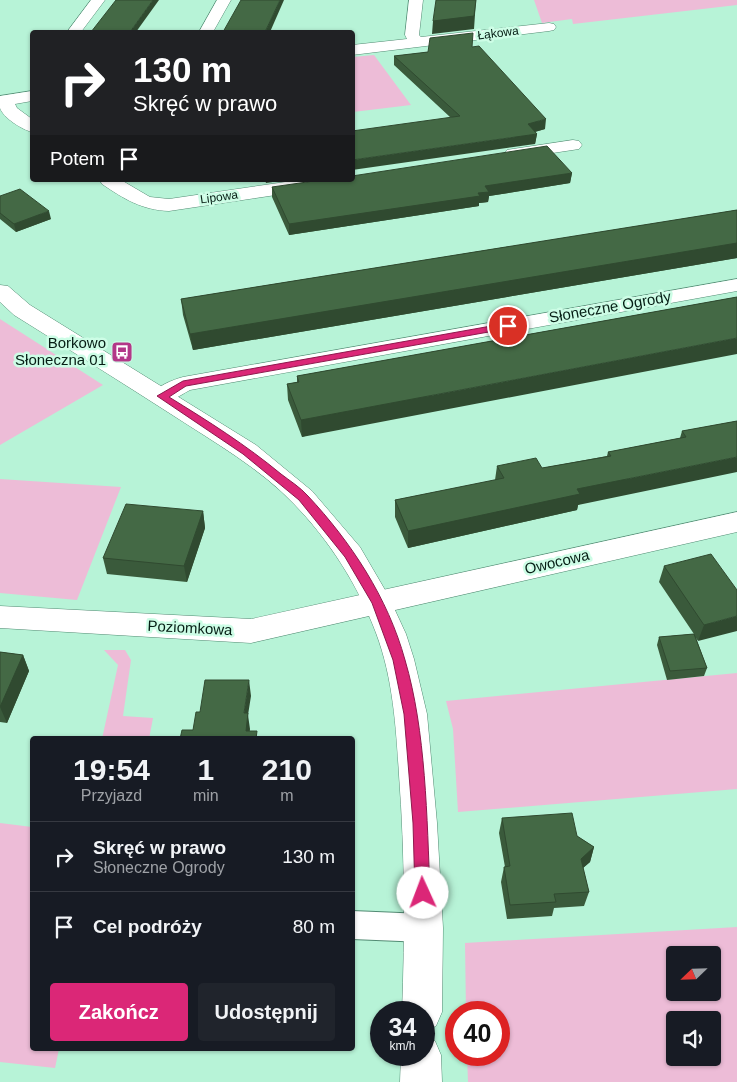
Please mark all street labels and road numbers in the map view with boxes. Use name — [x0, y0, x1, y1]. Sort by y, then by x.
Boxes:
street label: Łąkowa — [477, 23, 520, 42]
street label: Lipowa — [199, 187, 239, 207]
street label: Słoneczne Ogrody — [548, 287, 673, 326]
street label: Owocowa — [523, 546, 592, 577]
street label: Poziomkowa — [147, 617, 234, 638]

